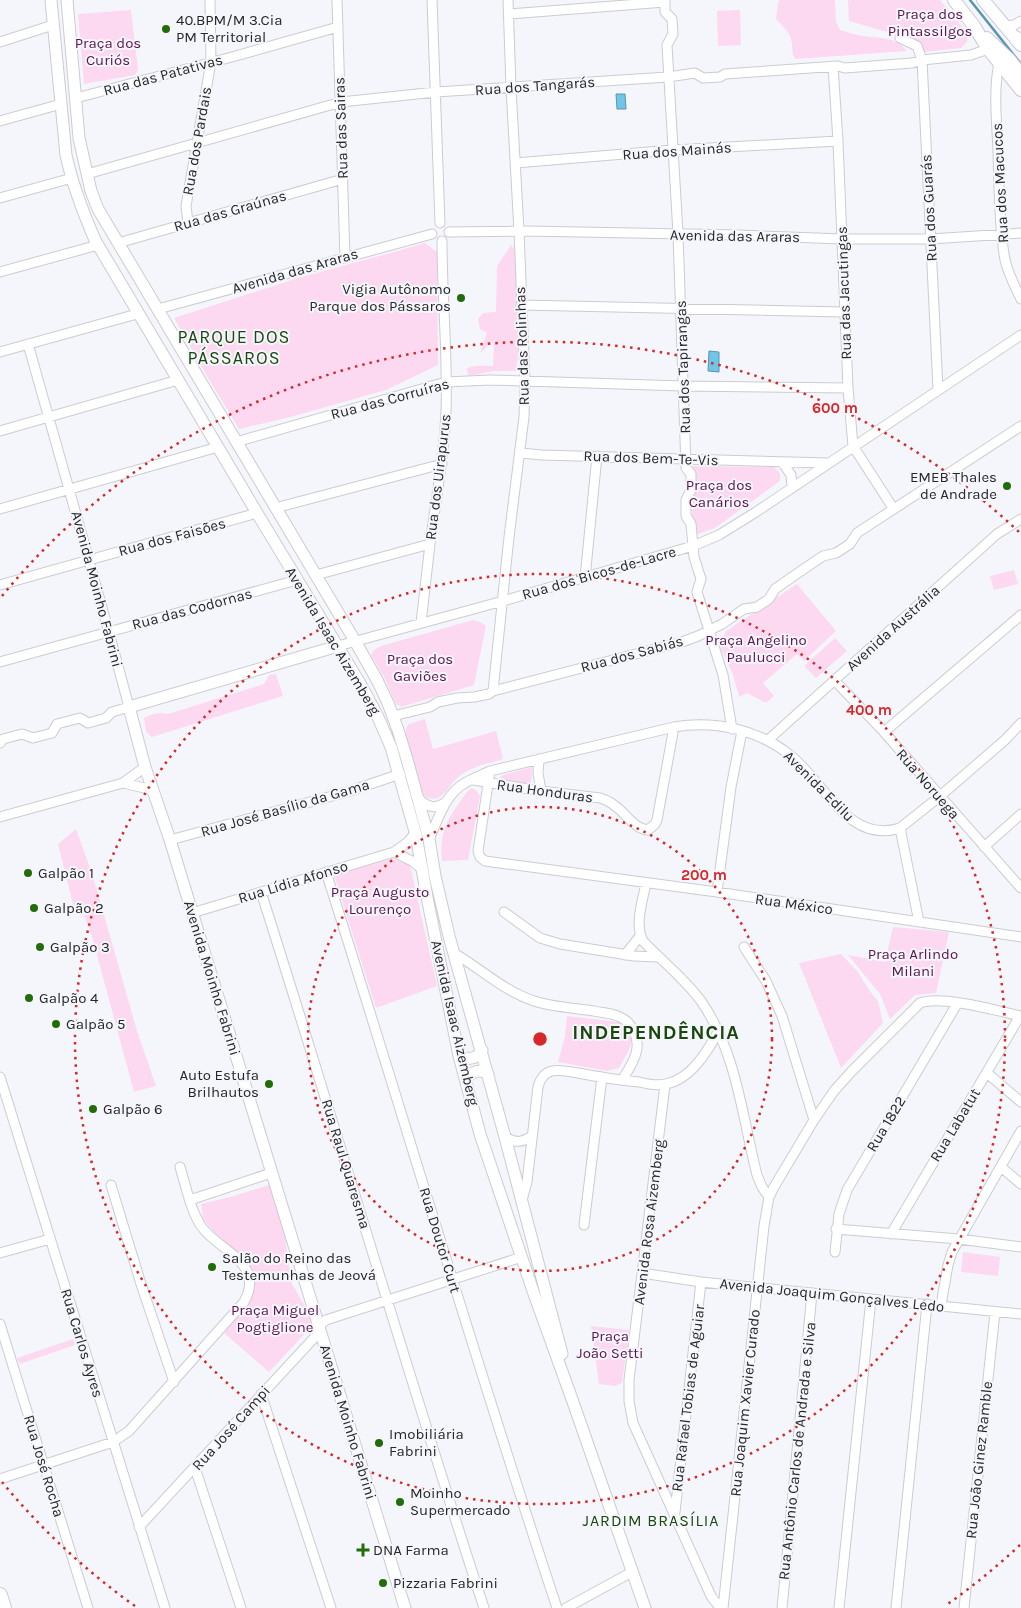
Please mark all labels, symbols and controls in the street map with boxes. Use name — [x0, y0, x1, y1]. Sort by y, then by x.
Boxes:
park label: Praça dos Pintassilgos — [888, 5, 972, 40]
place label: 40.BPM/M 3.Cia PM Territorial — [176, 11, 282, 46]
marker: 40.BPM/M 3.Cia PM Territorial — [160, 23, 172, 35]
park label: Praça dos Curiós — [75, 34, 141, 69]
street label: Rua das Patativas — [101, 50, 225, 100]
street label: Rua dos Tangarás — [474, 73, 596, 99]
street label: Rua das Sairas — [330, 77, 352, 179]
street label: Rua dos Pardais — [179, 85, 215, 197]
street label: Rua dos Macucos — [988, 122, 1012, 244]
street label: Rua dos Mainás — [622, 138, 732, 164]
street label: Rua dos Guarás — [917, 154, 941, 262]
street label: Rua das Graúnas — [172, 186, 288, 236]
street label: Avenida das Araras — [670, 226, 800, 246]
street label: Rua das Jacutingas — [833, 226, 855, 360]
street label: Avenida das Araras — [230, 244, 360, 298]
place label: Vigia Autônomo Parque dos Pássaros — [309, 280, 451, 315]
street label: Rua das Rolinhas — [511, 286, 533, 406]
marker: Vigia Autônomo Parque dos Pássaros — [455, 292, 467, 304]
street label: Rua dos Tapirangas — [672, 300, 694, 434]
district label: PARQUE DOS PÁSSAROS — [178, 326, 290, 369]
street label: Rua das Corruíras — [329, 375, 451, 423]
text: 600 m — [812, 399, 858, 417]
street label: Rua dos Uirapurus — [421, 413, 455, 541]
street label: Rua dos Bem-Te-Vis — [583, 447, 719, 469]
place label: EMEB Thales de Andrade — [910, 468, 997, 503]
park label: Praça dos Canários — [686, 476, 752, 511]
marker: EMEB Thales de Andrade — [1001, 480, 1013, 492]
street label: Avenida Moinho Fabrini — [67, 509, 127, 669]
street label: Rua dos Faisões — [116, 514, 228, 560]
street label: Rua dos Bicos-de-Lacre — [520, 542, 678, 604]
street label: Avenida Isaac Aizemberg — [282, 564, 385, 719]
street label: Avenida Austrália — [843, 581, 943, 675]
street label: Rua das Codornas — [130, 584, 254, 634]
park label: Praça Angelino Paulucci — [705, 631, 807, 666]
street label: Rua dos Sabiás — [579, 632, 685, 676]
park label: Praça dos Gaviões — [387, 650, 453, 685]
text: 400 m — [846, 701, 892, 719]
street label: Rua Noruega — [893, 745, 963, 823]
street label: Avenida Edilu — [780, 747, 858, 825]
street label: Rua José Basílio da Gama — [199, 775, 371, 841]
street label: Rua Honduras — [496, 775, 594, 807]
street label: Rua Lídia Afonso — [236, 857, 350, 907]
place label: Galpão 1 — [38, 864, 94, 882]
text: 200 m — [681, 866, 727, 884]
marker: Galpão 1 — [22, 867, 34, 879]
park label: Praça Augusto Lourenço — [331, 883, 429, 918]
street label: Rua México — [754, 890, 834, 918]
street label: Avenida Moinho Fabrini — [180, 898, 244, 1058]
place label: Galpão 2 — [44, 899, 104, 917]
marker: Galpão 2 — [28, 902, 40, 914]
place label: Galpão 3 — [50, 938, 110, 956]
street label: Avenida Isaac Aizemberg — [427, 938, 483, 1108]
marker: Galpão 3 — [34, 941, 46, 953]
park label: Praça Arlindo Milani — [868, 945, 958, 980]
place label: Galpão 4 — [39, 989, 99, 1007]
marker: Galpão 4 — [23, 992, 35, 1004]
place label: Galpão 5 — [66, 1015, 125, 1033]
marker: Galpão 5 — [50, 1018, 62, 1030]
district label: INDEPENDÊNCIA — [572, 1020, 740, 1044]
centre of rings — [531, 1030, 549, 1048]
place label: Auto Estufa Brilhautos — [179, 1066, 259, 1101]
marker: Auto Estufa Brilhautos — [263, 1078, 275, 1090]
street label: Rua Labatut — [926, 1085, 984, 1165]
street label: Rua 1822 — [862, 1093, 910, 1155]
street label: Rua Raul Quaresma — [318, 1097, 374, 1231]
place label: Galpão 6 — [103, 1100, 163, 1118]
marker: Galpão 6 — [87, 1103, 99, 1115]
street label: Avenida Rosa Aizemberg — [630, 1137, 668, 1306]
street label: Rua Doutor Curt — [415, 1185, 465, 1295]
place label: Salão do Reino das Testemunhas de Jeová — [222, 1249, 376, 1284]
marker: Salão do Reino das Testemunhas de Jeová — [206, 1261, 218, 1273]
street label: Avenida Joaquim Gonçalves Ledo — [719, 1274, 945, 1316]
street label: Rua Carlos Ayres — [57, 1286, 107, 1400]
park label: Praça Miguel Pogtiglione — [231, 1301, 319, 1336]
street label: Rua Rafael Tobias de Aguiar — [668, 1303, 708, 1493]
street label: Rua Joaquim Xavier Curado — [726, 1309, 764, 1497]
street label: Rua Antônio Carlos de Andrada e Silva — [774, 1321, 820, 1581]
park label: Praça João Setti — [577, 1327, 643, 1362]
street label: Avenida Moinho Fabrini — [316, 1342, 380, 1502]
street label: Rua João Ginez Ramble — [962, 1380, 996, 1540]
street label: Rua José Campi — [188, 1382, 274, 1474]
street label: Rua José Rocha — [20, 1413, 68, 1519]
place label: Imobiliária Fabrini — [389, 1425, 464, 1460]
marker: Imobiliária Fabrini — [373, 1437, 385, 1449]
place label: Moinho Supermercado — [410, 1484, 510, 1519]
marker: Moinho Supermercado — [394, 1496, 406, 1508]
district label: JARDIM BRASÍLIA — [582, 1511, 720, 1530]
place label: DNA Farma — [373, 1541, 449, 1559]
marker: DNA Farma — [357, 1544, 369, 1556]
place label: Pizzaria Fabrini — [393, 1574, 498, 1592]
marker: Pizzaria Fabrini — [377, 1577, 389, 1589]

